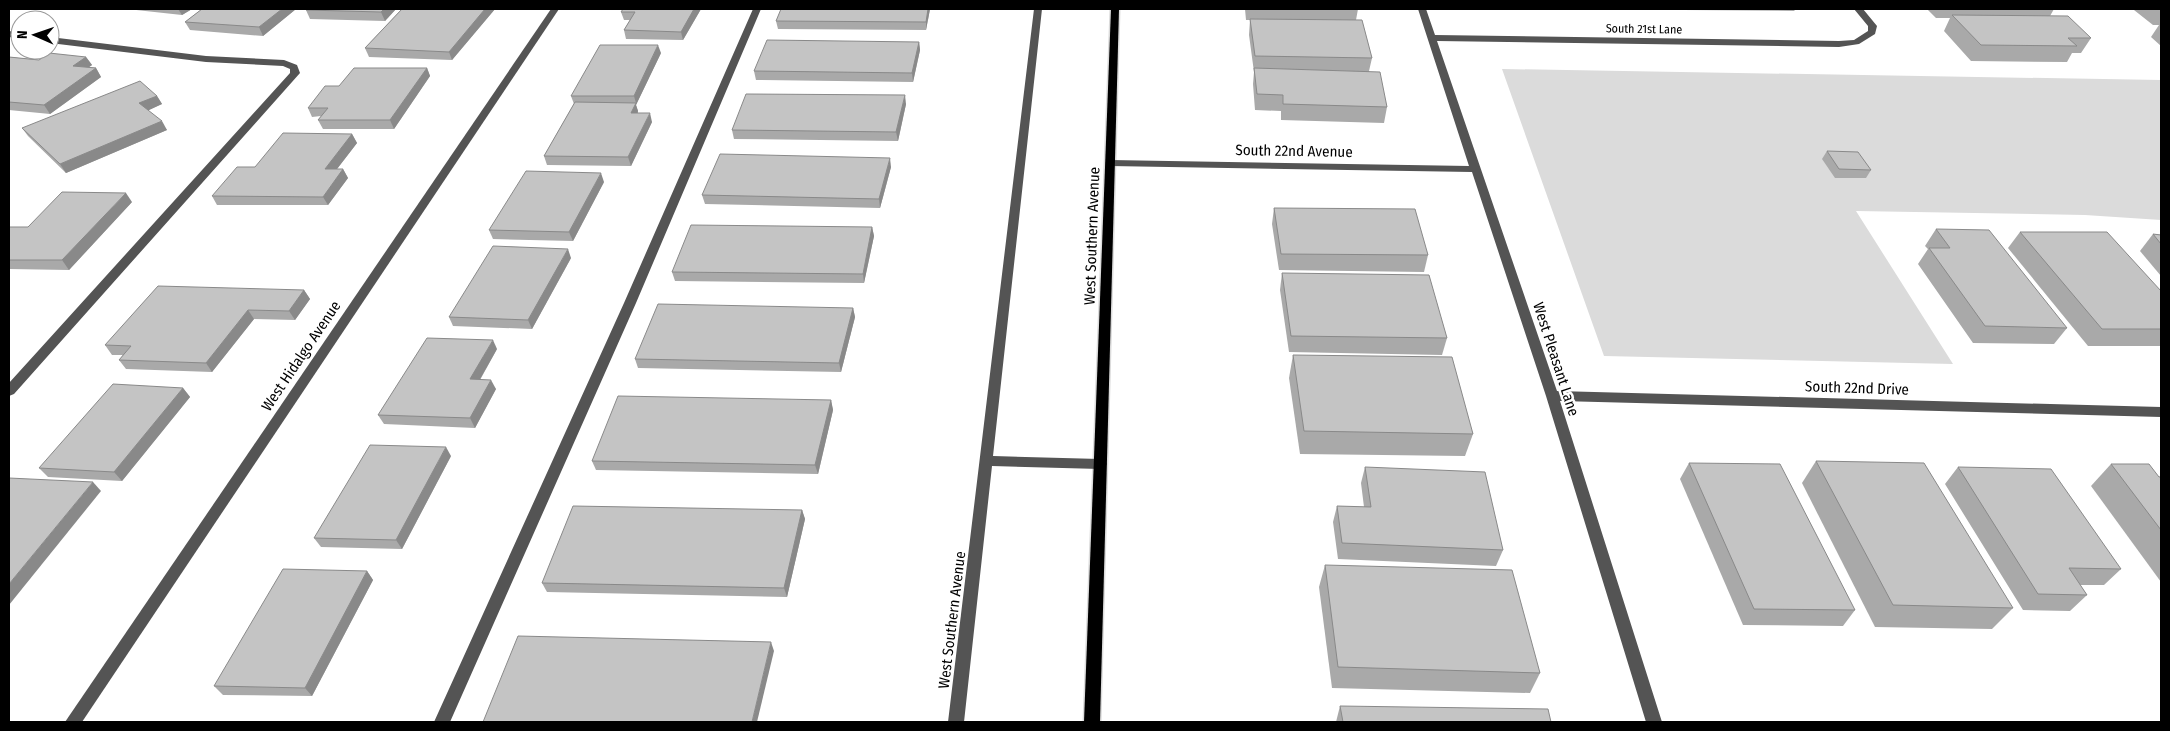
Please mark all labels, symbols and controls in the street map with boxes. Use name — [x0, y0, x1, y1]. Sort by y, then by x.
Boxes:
north arrow — [10, 10, 60, 60]
street label: South 21st Lane — [1606, 21, 1682, 37]
text: N — [14, 30, 31, 39]
street label: South 22nd Avenue — [1235, 141, 1353, 161]
street label: West Southern Avenue — [1081, 166, 1103, 306]
street label: West Hidalgo Avenue — [258, 298, 344, 414]
street label: West Pleasant Lane — [1529, 300, 1583, 418]
street label: South 22nd Drive — [1805, 377, 1909, 399]
street label: West Southern Avenue — [935, 550, 969, 690]

